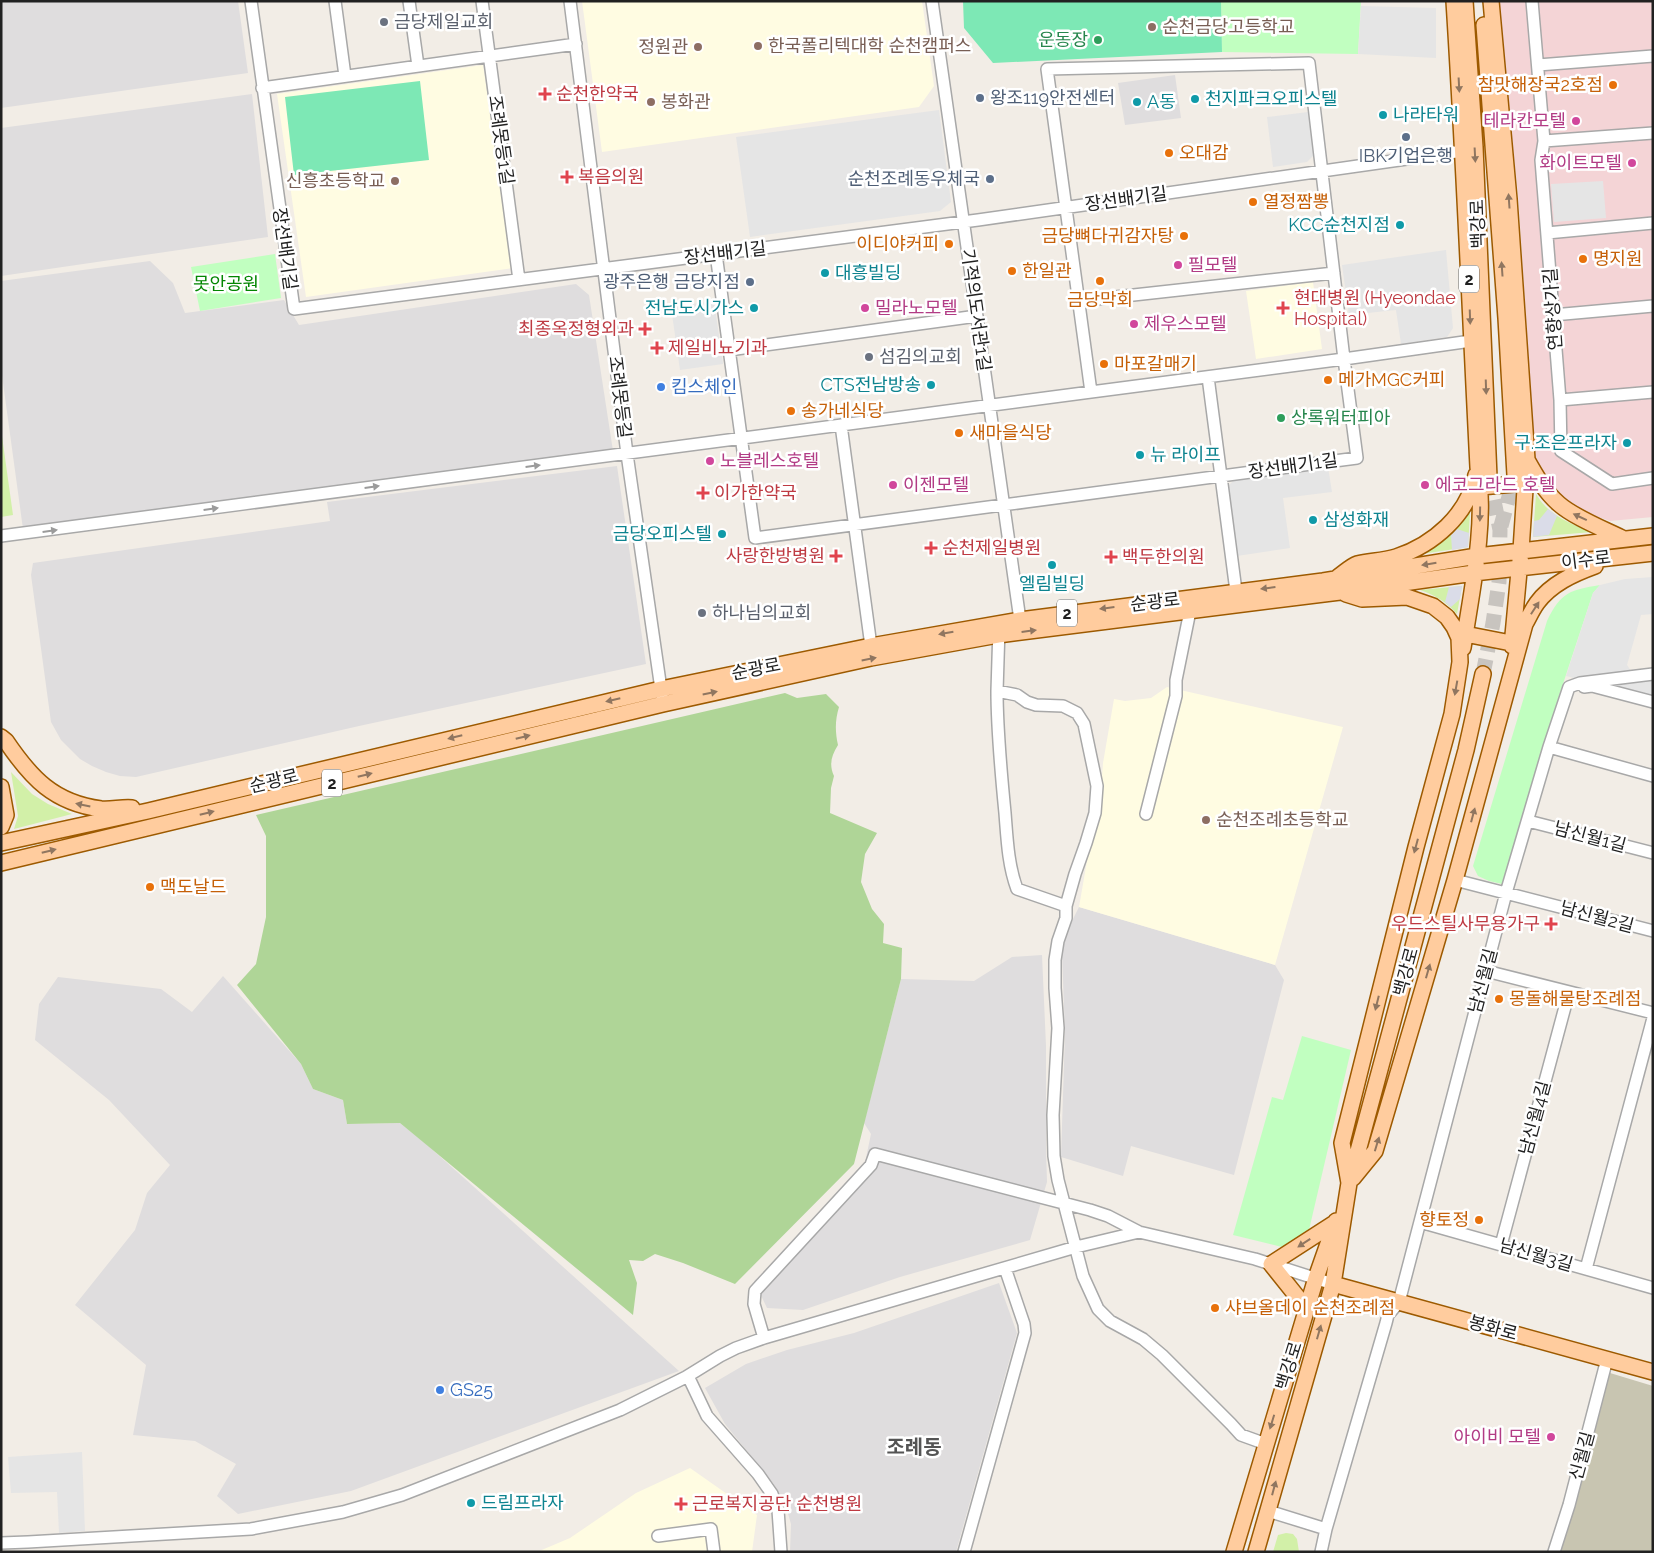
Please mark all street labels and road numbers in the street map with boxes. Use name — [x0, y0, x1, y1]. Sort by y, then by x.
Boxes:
street label: 조례못등1길 — [485, 94, 518, 186]
street label: 장선배기길 — [1083, 182, 1168, 215]
street label: 백강로 — [1466, 199, 1489, 249]
street label: 장선배기길 — [269, 206, 302, 291]
street label: 장선배기길 — [683, 237, 767, 268]
street label: 기적의도서관1길 — [957, 247, 995, 373]
road number: 2 — [1459, 266, 1479, 292]
street label: 연향상가길 — [1539, 267, 1566, 351]
street label: 조례못등길 — [605, 355, 636, 439]
street label: 장선배기1길 — [1247, 449, 1339, 482]
street label: 이수로 — [1560, 546, 1612, 573]
street label: 순광로 — [1129, 588, 1181, 615]
road number: 2 — [1057, 600, 1077, 626]
street label: 순광로 — [730, 653, 782, 684]
street label: 순광로 — [247, 764, 301, 797]
road number: 2 — [322, 770, 342, 796]
street label: 남신월1길 — [1552, 817, 1629, 856]
street label: 남신월2길 — [1558, 897, 1636, 936]
street label: 백강로 — [1389, 945, 1422, 999]
street label: 남신월길 — [1464, 946, 1501, 1016]
street label: 남신월4길 — [1515, 1078, 1555, 1157]
street label: 남신월3길 — [1497, 1234, 1575, 1275]
street label: 봉화로 — [1466, 1311, 1520, 1344]
street label: 백강로 — [1271, 1339, 1306, 1393]
street label: 신월길 — [1565, 1429, 1598, 1483]

